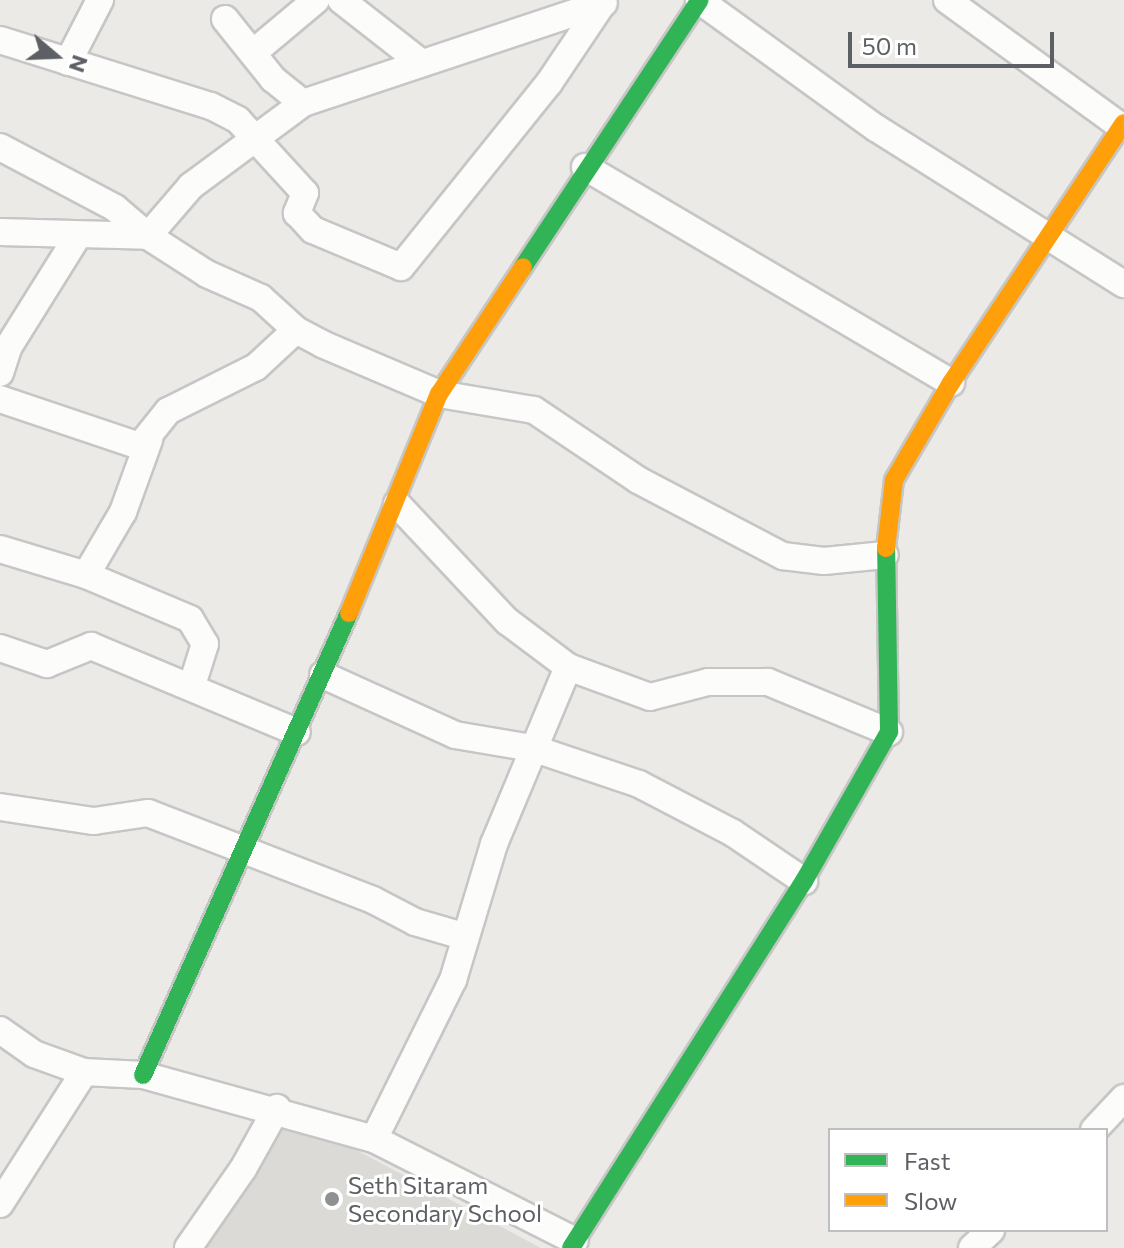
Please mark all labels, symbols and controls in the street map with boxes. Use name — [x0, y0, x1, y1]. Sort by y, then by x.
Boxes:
north arrow — [16, 16, 96, 96]
scale bar — [852, 16, 1058, 66]
text: 50 m — [862, 31, 917, 60]
text: N — [64, 52, 95, 76]
legend — [828, 1128, 1108, 1232]
text: Fast — [904, 1146, 951, 1175]
place label: Seth Sitaram Secondary School — [348, 1171, 542, 1227]
text: Slow — [904, 1186, 957, 1215]
marker: Seth Sitaram Secondary School — [323, 1190, 341, 1208]

